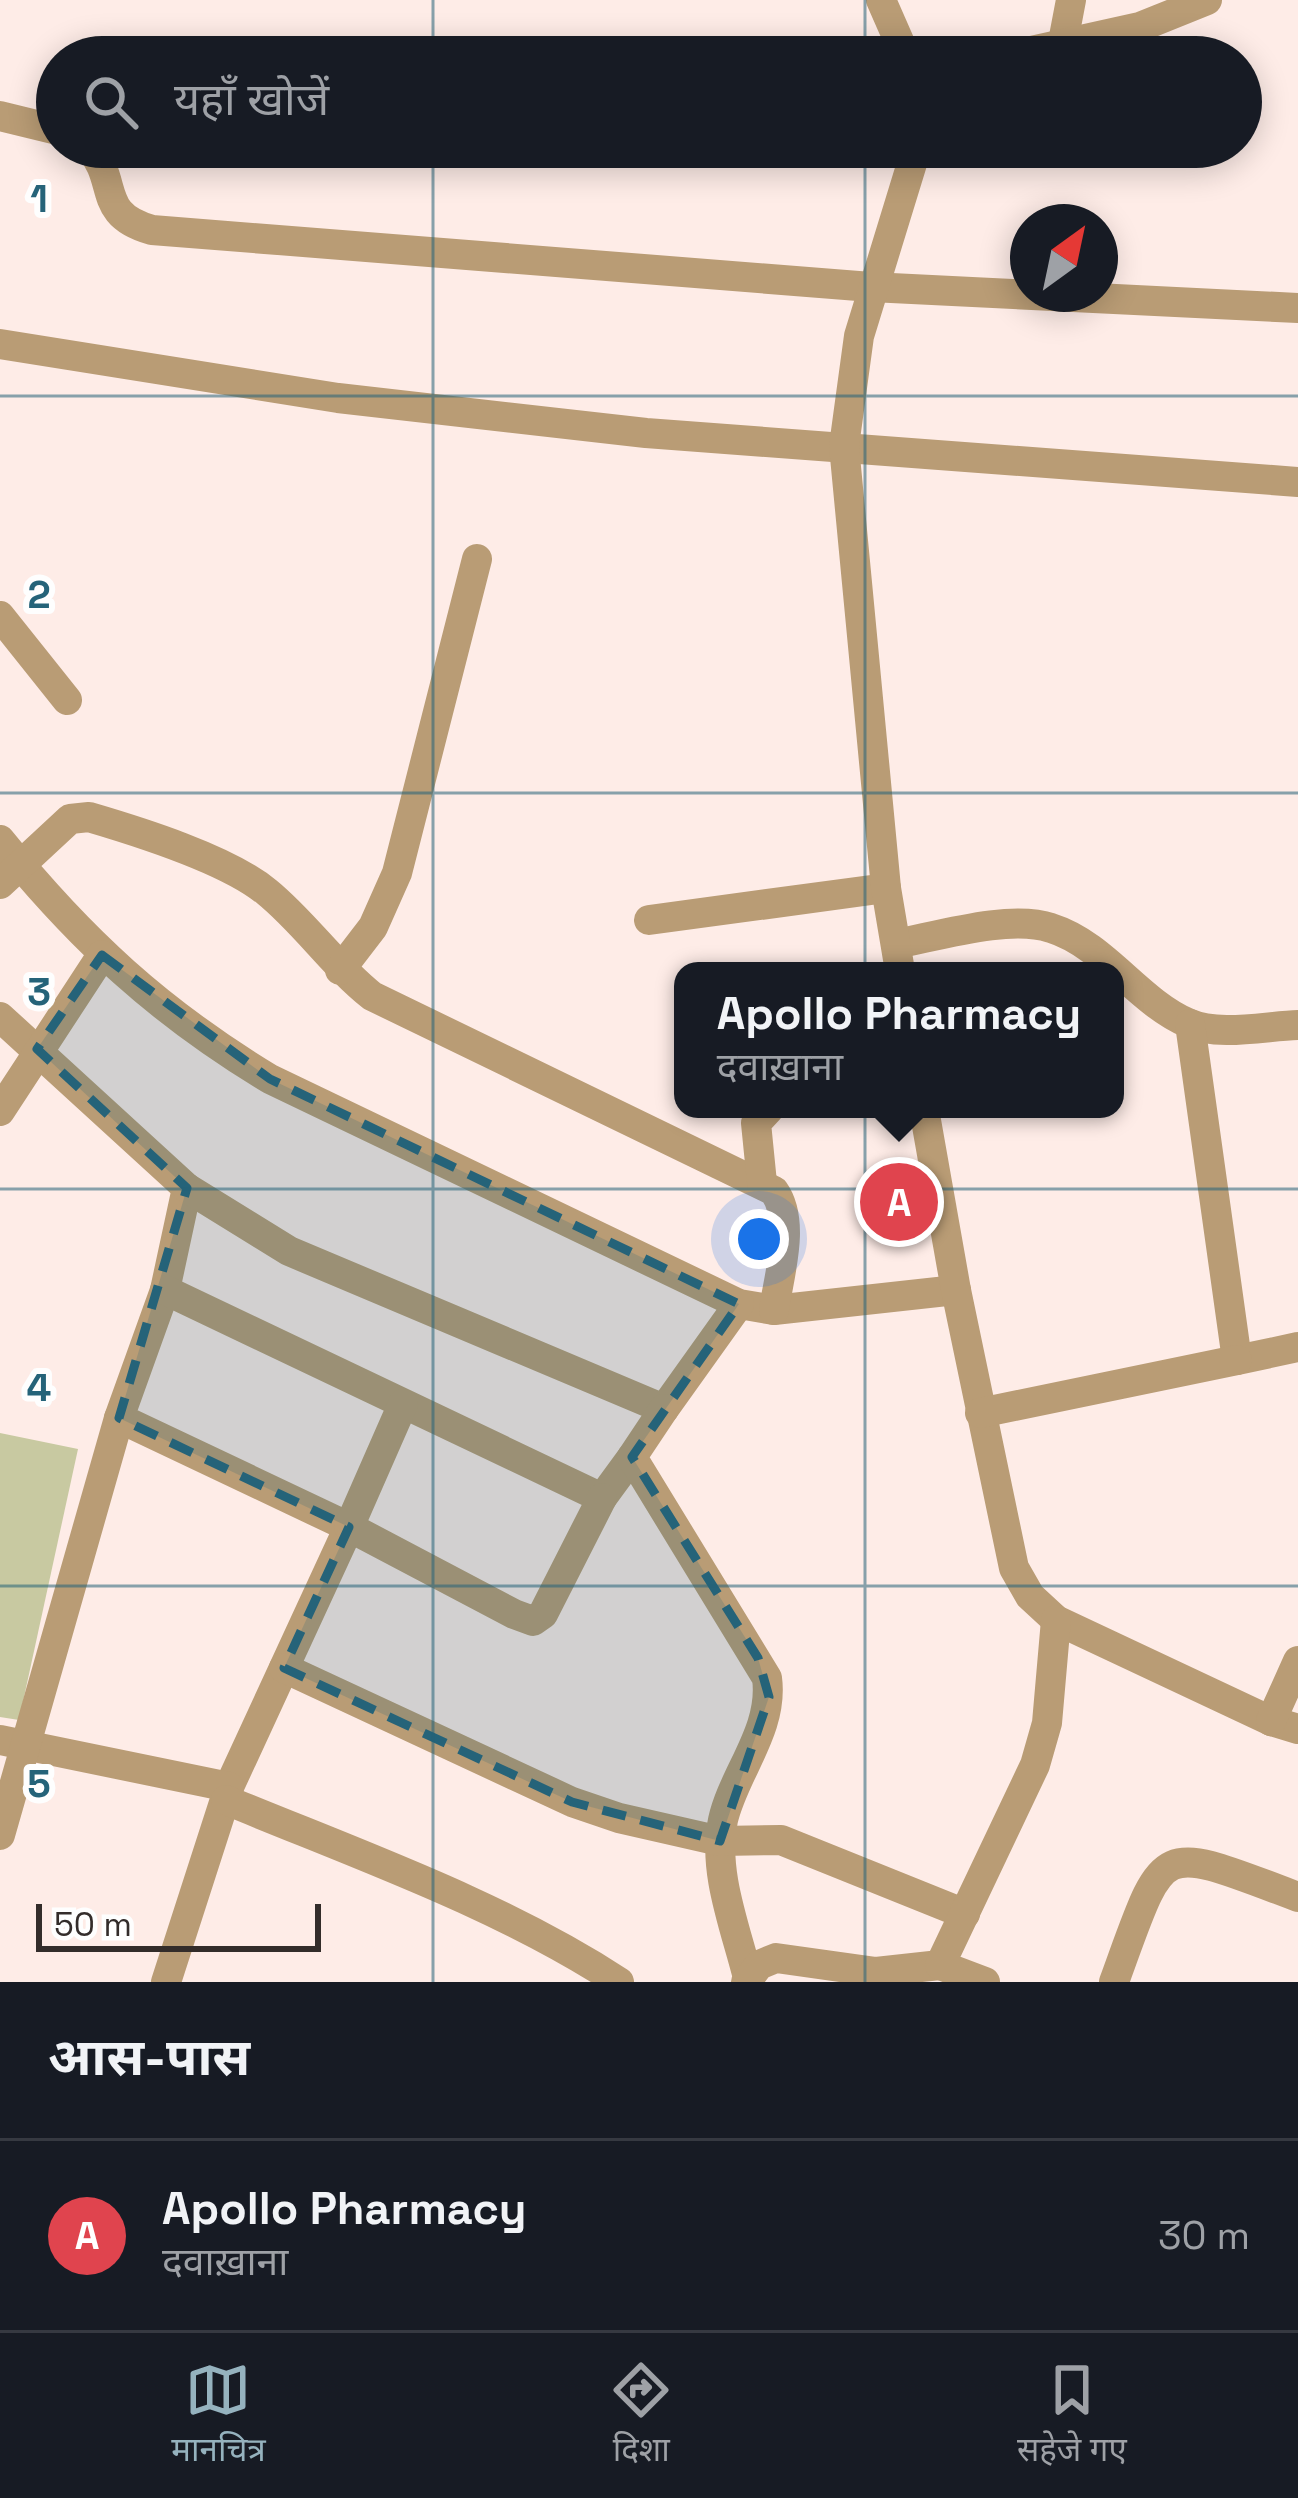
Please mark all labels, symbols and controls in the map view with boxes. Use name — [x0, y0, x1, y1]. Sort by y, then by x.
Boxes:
search box — [36, 36, 1262, 168]
icon: search — [78, 69, 144, 135]
text: यहाँ खोजें — [174, 71, 329, 128]
text: 1 — [30, 174, 48, 223]
north arrow — [1010, 204, 1118, 312]
text: 2 — [27, 570, 51, 619]
popup — [674, 962, 1124, 1118]
text: 3 — [27, 967, 51, 1016]
text: Apollo Pharmacy — [717, 985, 1081, 1042]
text: दवाख़ाना — [717, 1042, 843, 1091]
pin: A — [860, 1157, 938, 1247]
your location — [729, 1209, 789, 1269]
text: 4 — [27, 1363, 51, 1412]
text: 5 — [27, 1759, 51, 1808]
scale bar — [36, 1898, 321, 1951]
text: 50 m — [54, 1904, 132, 1946]
text: आस-पास — [48, 2025, 250, 2090]
text: Apollo Pharmacy — [162, 2180, 527, 2237]
text: A — [75, 2211, 99, 2260]
text: 30 m — [1158, 2211, 1250, 2260]
text: दवाख़ाना — [162, 2237, 288, 2286]
tab: मानचित्र — [171, 2357, 266, 2474]
tab: दिशा — [608, 2357, 674, 2474]
tab: सहेजे गए — [1017, 2357, 1127, 2474]

